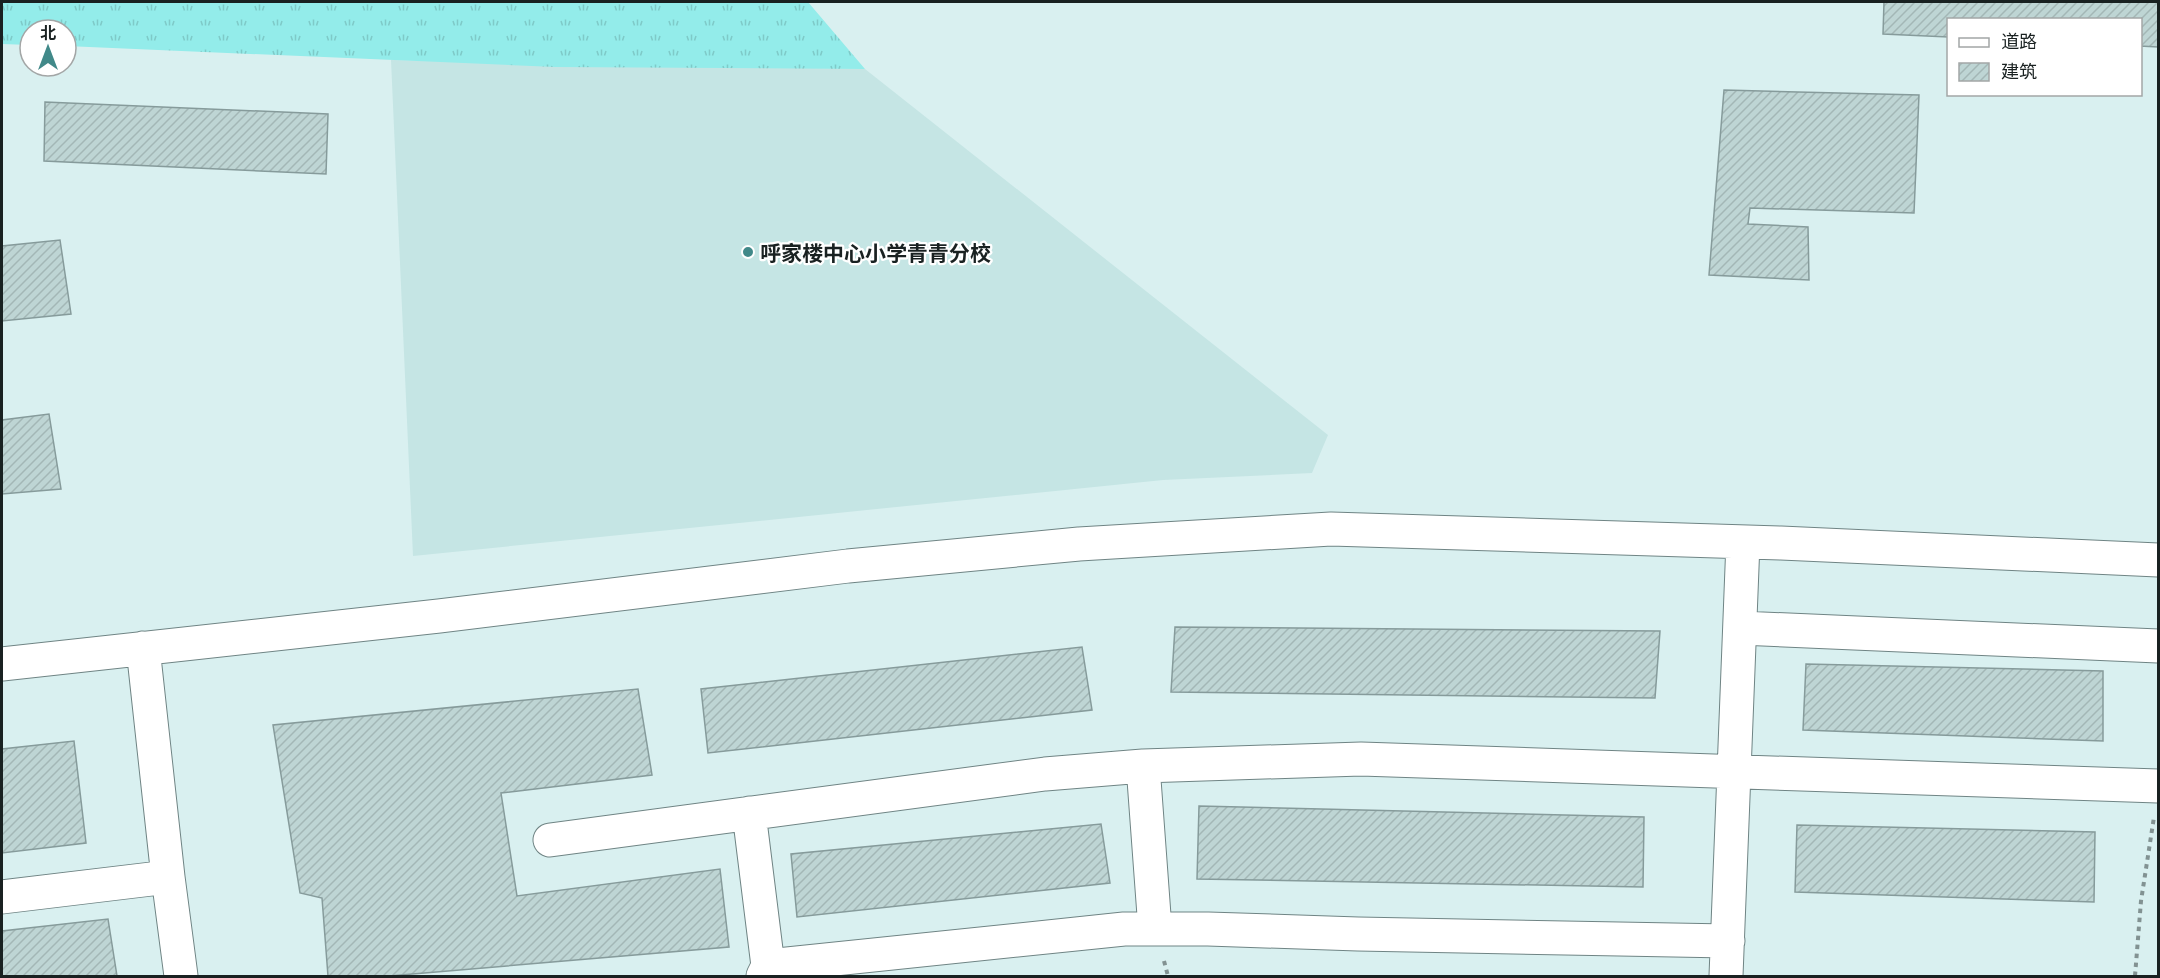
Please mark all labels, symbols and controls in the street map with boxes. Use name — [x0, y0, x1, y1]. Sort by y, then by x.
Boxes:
north arrow — [18, 18, 78, 78]
legend — [1947, 18, 2142, 96]
text: 北 — [40, 23, 56, 42]
text: 道路 — [2001, 30, 2037, 52]
text: 建筑 — [2001, 60, 2037, 82]
place label: 呼家楼中心小学青青分校 — [760, 240, 991, 265]
marker: 呼家楼中心小学青青分校 — [741, 245, 755, 259]

